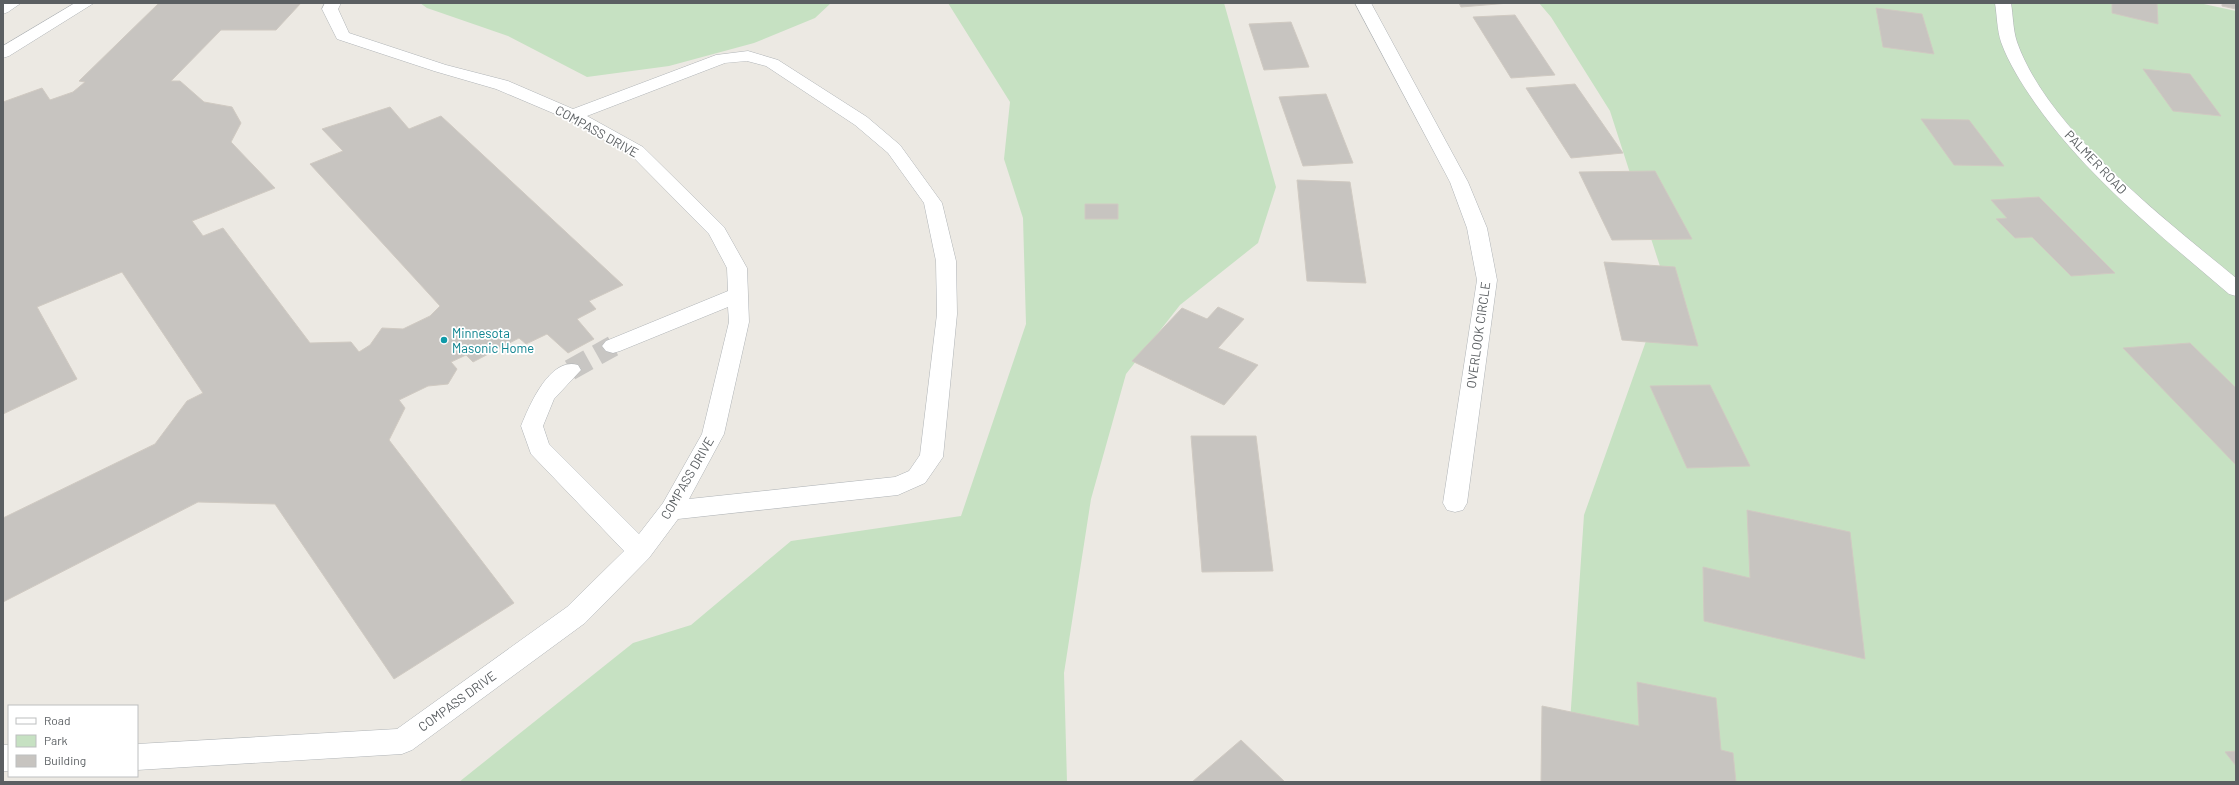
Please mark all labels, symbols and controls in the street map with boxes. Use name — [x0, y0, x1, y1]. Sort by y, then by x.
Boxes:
street label: COMPASS DRIVE — [553, 102, 641, 161]
street label: PALMER ROAD — [2062, 127, 2130, 197]
street label: OVERLOOK CIRCLE — [1463, 280, 1493, 389]
place label: Minnesota Masonic Home — [452, 325, 534, 356]
marker: Minnesota Masonic Home — [439, 335, 449, 345]
street label: COMPASS DRIVE — [657, 434, 717, 522]
street label: COMPASS DRIVE — [415, 667, 499, 735]
legend — [8, 705, 138, 777]
text: Road — [44, 713, 71, 727]
text: Park — [44, 733, 68, 747]
text: Building — [44, 753, 86, 767]

